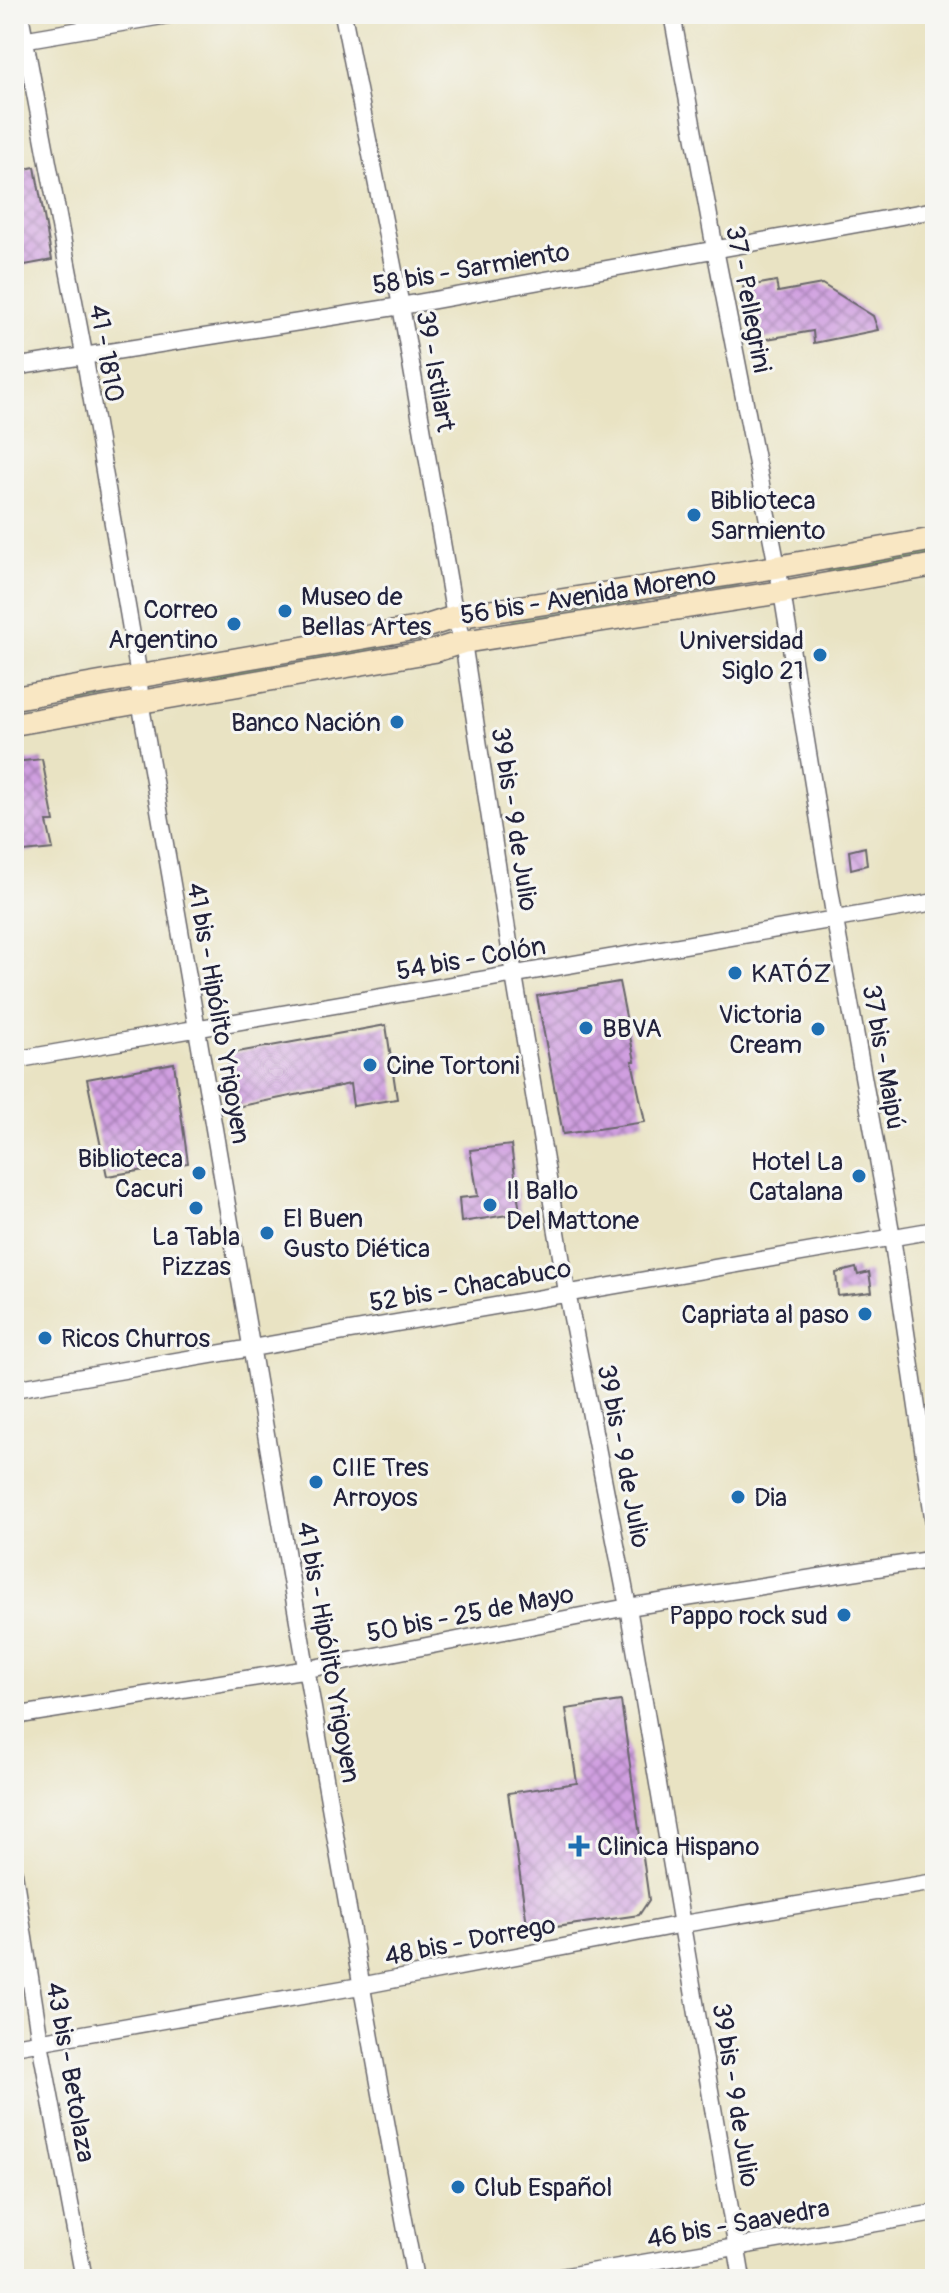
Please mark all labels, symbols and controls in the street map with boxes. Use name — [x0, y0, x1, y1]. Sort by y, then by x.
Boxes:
street label: 37 - Pellegrini — [718, 223, 778, 375]
street label: 58 bis - Sarmiento — [370, 236, 572, 302]
street label: 41 - 1810 — [82, 302, 130, 405]
street label: 39 - Istilart — [409, 308, 461, 435]
place label: Biblioteca Sarmiento — [710, 485, 825, 547]
marker: Biblioteca Sarmiento — [685, 506, 703, 524]
street label: 56 bis - Avenida Moreno — [458, 560, 718, 632]
place label: Museo de Bellas Artes — [301, 581, 432, 643]
place label: Correo Argentino — [108, 594, 218, 656]
marker: Museo de Bellas Artes — [276, 602, 294, 620]
marker: Correo Argentino — [225, 615, 243, 633]
place label: Universidad Siglo 21 — [679, 625, 804, 687]
marker: Universidad Siglo 21 — [811, 646, 829, 664]
place label: Banco Nación — [231, 707, 381, 739]
marker: Banco Nación — [388, 713, 406, 731]
street label: 39 bis - 9 de Julio — [484, 725, 544, 913]
street label: 41 bis - Hipólito Yrigoyen — [179, 880, 257, 1146]
street label: 54 bis - Colón — [394, 930, 548, 988]
place label: KATÓZ — [751, 957, 831, 990]
marker: KATÓZ — [726, 964, 744, 982]
street label: 37 bis - Maipú — [855, 982, 911, 1132]
place label: Victoria Cream — [718, 999, 802, 1061]
place label: BBVA — [602, 1013, 662, 1045]
marker: BBVA — [577, 1019, 595, 1037]
marker: Victoria Cream — [809, 1020, 827, 1038]
place label: Cine Tortoni — [386, 1050, 520, 1082]
marker: Cine Tortoni — [361, 1056, 379, 1074]
place label: Biblioteca Cacuri — [78, 1143, 183, 1205]
place label: Hotel La Catalana — [749, 1146, 843, 1208]
marker: Biblioteca Cacuri — [190, 1164, 208, 1182]
marker: Hotel La Catalana — [850, 1167, 868, 1185]
place label: Il Ballo Del Mattone — [506, 1175, 639, 1237]
marker: Il Ballo Del Mattone — [481, 1196, 499, 1214]
marker: La Tabla Pizzas — [187, 1199, 205, 1217]
place label: El Buen Gusto Diética — [283, 1203, 430, 1265]
place label: La Tabla Pizzas — [152, 1221, 240, 1283]
marker: El Buen Gusto Diética — [258, 1224, 276, 1242]
street label: 52 bis - Chacabuco — [367, 1252, 574, 1319]
place label: Capriata al paso — [681, 1299, 849, 1331]
marker: Capriata al paso — [856, 1305, 874, 1323]
place label: Ricos Churros — [61, 1323, 210, 1355]
marker: Ricos Churros — [36, 1329, 54, 1347]
street label: 39 bis - 9 de Julio — [590, 1362, 656, 1550]
place label: CIIE Tres Arroyos — [332, 1452, 429, 1514]
marker: CIIE Tres Arroyos — [307, 1473, 325, 1491]
place label: Dia — [754, 1482, 787, 1514]
marker: Dia — [729, 1488, 747, 1506]
street label: 41 bis - Hipólito Yrigoyen — [289, 1519, 367, 1785]
street label: 50 bis - 25 de Mayo — [364, 1578, 577, 1650]
place label: Pappo rock sud — [669, 1600, 828, 1632]
marker: Pappo rock sud — [835, 1606, 853, 1624]
place label: Clinica Hispano — [597, 1831, 759, 1863]
marker: Clinica Hispano — [568, 1835, 590, 1857]
street label: 48 bis - Dorrego — [382, 1909, 558, 1973]
street label: 43 bis - Betolaza — [38, 1980, 102, 2165]
street label: 39 bis - 9 de Julio — [705, 2001, 765, 2189]
place label: Club Español — [474, 2172, 612, 2204]
marker: Club Español — [449, 2178, 467, 2196]
street label: 46 bis - Saavedra — [644, 2192, 832, 2256]

